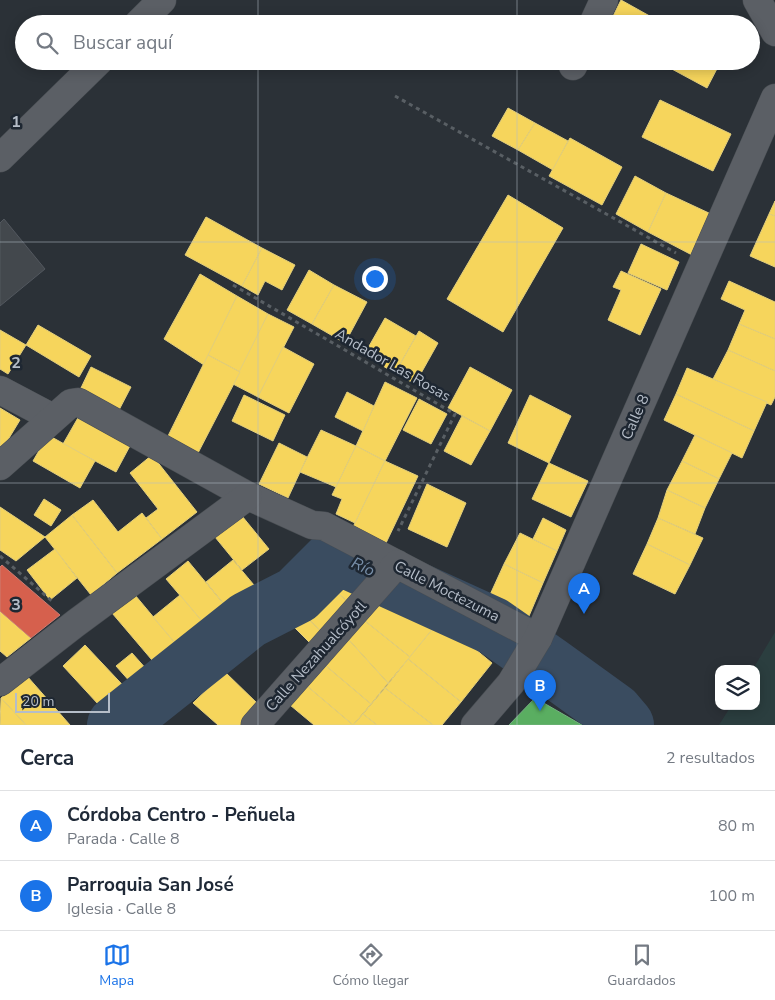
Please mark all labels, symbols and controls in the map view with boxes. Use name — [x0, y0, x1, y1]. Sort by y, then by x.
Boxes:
search box — [15, 15, 760, 70]
icon: search — [33, 29, 61, 57]
text: Buscar aquí — [73, 30, 172, 56]
text: 1 — [11, 111, 21, 133]
your location — [362, 266, 388, 292]
street label: Andador Las Rosas — [332, 324, 454, 406]
text: 2 — [11, 352, 21, 374]
street label: Calle 8 — [616, 391, 654, 443]
water label: Río — [348, 552, 378, 582]
street label: Calle Moctezuma — [391, 556, 503, 626]
pin: A — [568, 573, 600, 614]
text: 3 — [11, 594, 21, 616]
street label: Calle Nezahualcóyotl — [261, 596, 371, 716]
map controls — [715, 665, 760, 710]
button: layers — [715, 665, 760, 710]
pin: B — [524, 670, 556, 711]
scale bar — [15, 690, 110, 713]
text: 20 m — [22, 692, 54, 711]
text: Cerca — [20, 744, 74, 772]
text: 2 resultados — [666, 747, 755, 769]
text: Córdoba Centro - Peñuela — [67, 802, 296, 828]
text: A — [30, 815, 42, 837]
text: 80 m — [718, 815, 755, 837]
text: Parada · Calle 8 — [67, 828, 180, 850]
text: Parroquia San José — [67, 872, 234, 898]
text: B — [30, 885, 42, 907]
text: 100 m — [708, 885, 755, 907]
text: Iglesia · Calle 8 — [67, 898, 176, 920]
tab: Mapa — [99, 941, 134, 990]
tab: Cómo llegar — [332, 941, 409, 990]
tab: Guardados — [607, 941, 676, 990]

